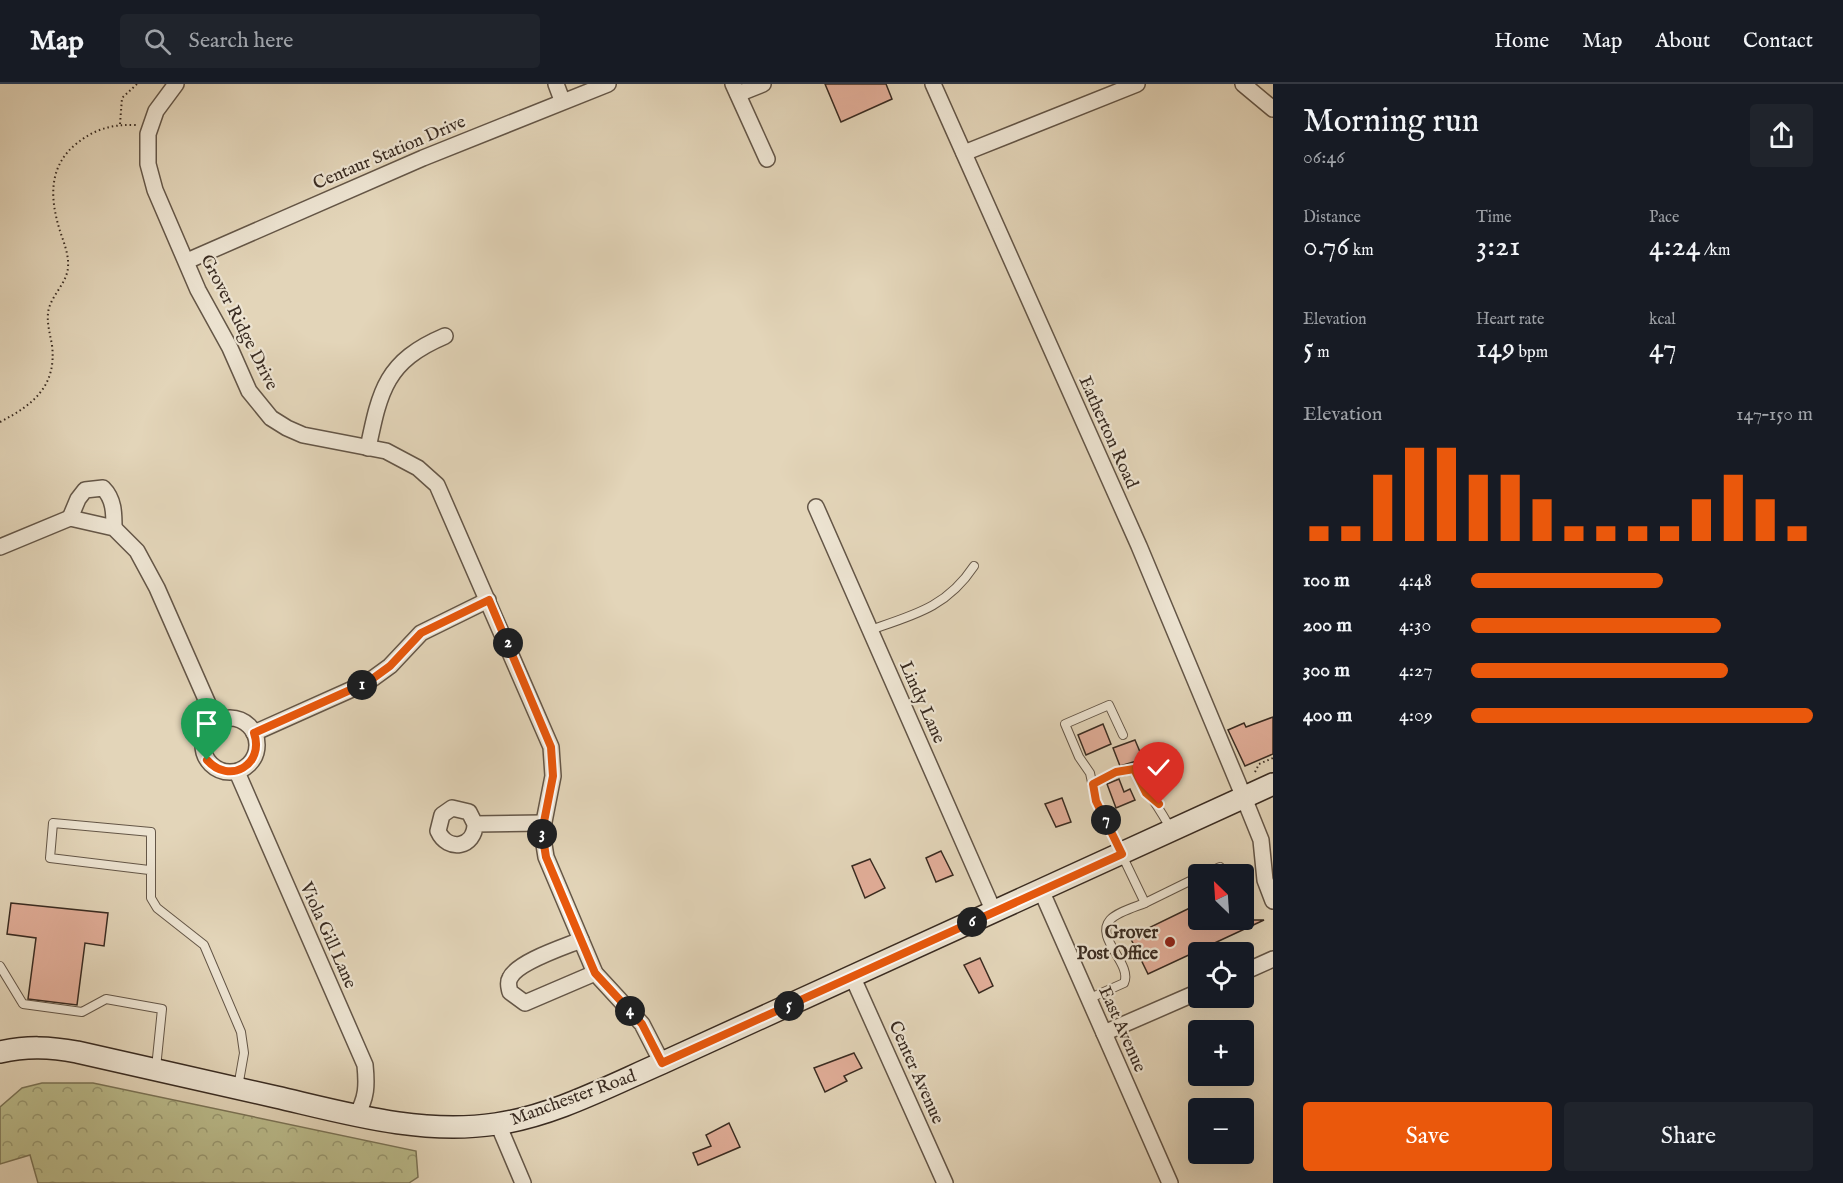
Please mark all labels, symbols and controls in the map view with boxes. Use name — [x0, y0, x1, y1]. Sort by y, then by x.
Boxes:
search box — [120, 14, 540, 68]
text: Map — [30, 24, 84, 59]
icon: search — [141, 25, 174, 58]
text: Search here — [189, 27, 293, 55]
text: Home — [1494, 28, 1549, 55]
text: Map — [1582, 28, 1622, 55]
text: About — [1655, 28, 1710, 55]
text: Contact — [1743, 28, 1813, 55]
text: Morning run — [1303, 101, 1479, 143]
button: share — [1750, 104, 1813, 167]
street label: Centaur Station Drive — [310, 111, 469, 196]
text: 06:46 — [1303, 145, 1345, 170]
text: Distance — [1303, 208, 1361, 228]
text: Time — [1476, 208, 1512, 228]
text: Pace — [1649, 208, 1679, 228]
text: 0.76 — [1303, 228, 1349, 266]
text: 3:21 — [1476, 228, 1520, 266]
text: 4:24 — [1649, 228, 1700, 266]
text: km — [1349, 241, 1374, 261]
text: /km — [1700, 241, 1730, 261]
street label: Grover Ridge Drive — [195, 251, 283, 394]
text: Elevation — [1303, 310, 1366, 330]
text: Heart rate — [1476, 310, 1544, 330]
text: kcal — [1649, 310, 1676, 330]
text: 5 — [1303, 330, 1314, 368]
text: 149 — [1476, 330, 1515, 368]
text: 47 — [1649, 330, 1677, 368]
text: m — [1314, 343, 1330, 363]
text: bpm — [1515, 343, 1548, 363]
street label: Eatherton Road — [1073, 373, 1143, 493]
text: Elevation — [1303, 402, 1382, 427]
text: 147–150 m — [1736, 402, 1813, 427]
text: 100 m — [1303, 568, 1350, 593]
text: 4:48 — [1399, 568, 1432, 593]
text: 200 m — [1303, 613, 1352, 638]
text: 4:30 — [1399, 613, 1431, 638]
pin: 2 — [493, 628, 523, 658]
text: 2 — [504, 633, 512, 653]
street label: Lindy Lane — [893, 658, 950, 747]
text: 300 m — [1303, 658, 1350, 683]
text: 4:27 — [1399, 658, 1433, 683]
pin: 1 — [347, 670, 377, 700]
text: 1 — [359, 675, 365, 695]
pin — [181, 698, 232, 760]
text: 400 m — [1303, 703, 1352, 728]
text: 4:09 — [1399, 703, 1433, 728]
icon: arrive — [190, 707, 223, 740]
pin — [1133, 742, 1184, 804]
icon: check — [1142, 751, 1175, 784]
pin: 7 — [1091, 805, 1121, 835]
text: 7 — [1102, 810, 1110, 830]
pin: 3 — [527, 819, 557, 849]
text: 3 — [539, 824, 545, 844]
north arrow — [1188, 864, 1254, 930]
map controls — [1188, 864, 1254, 1164]
street label: Viola Gill Lane — [294, 878, 361, 992]
pin: 6 — [957, 907, 987, 937]
text: 6 — [969, 912, 975, 932]
place label: Grover Post Office — [1077, 922, 1159, 966]
marker: Grover Post Office — [1163, 935, 1177, 949]
button: locate — [1188, 942, 1254, 1008]
street label: East Avenue — [1092, 983, 1151, 1076]
pin: 5 — [774, 991, 804, 1021]
pin: 4 — [615, 996, 645, 1026]
text: 5 — [786, 996, 792, 1016]
text: 4 — [626, 1001, 634, 1021]
street label: Center Avenue — [883, 1017, 949, 1128]
button: + — [1188, 1020, 1254, 1086]
street label: Manchester Road — [508, 1065, 640, 1132]
button: − — [1188, 1098, 1254, 1164]
button: Save — [1303, 1102, 1552, 1171]
button: Share — [1564, 1102, 1813, 1171]

